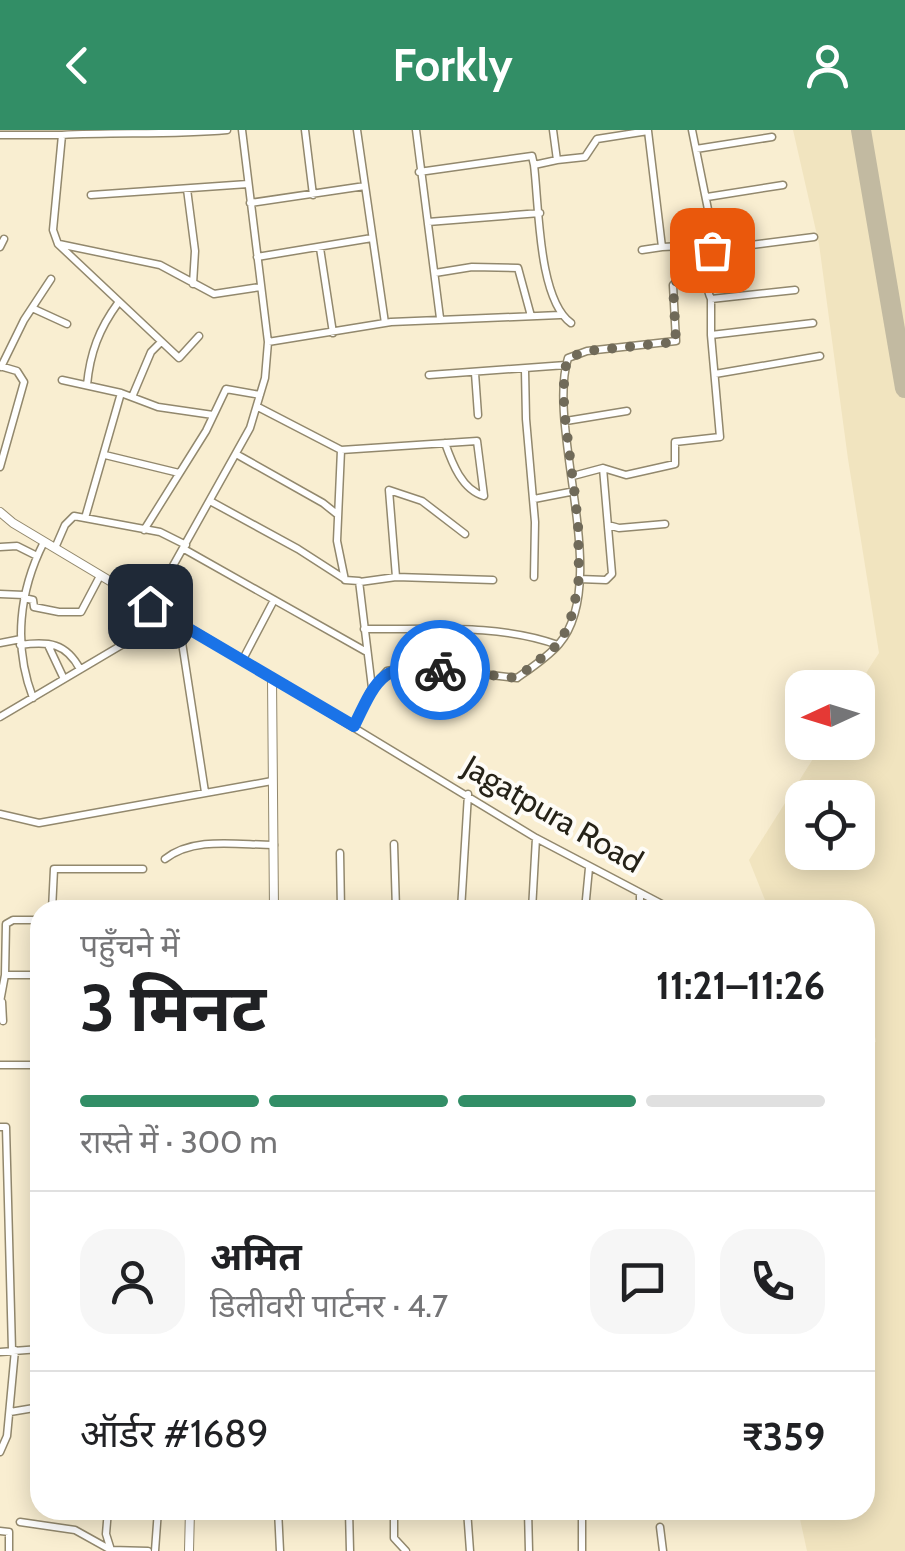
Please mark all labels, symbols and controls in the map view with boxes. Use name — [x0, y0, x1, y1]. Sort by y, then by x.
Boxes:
icon: back — [50, 38, 105, 93]
text: Forkly — [392, 38, 513, 92]
icon: person — [800, 38, 855, 93]
pin — [670, 208, 755, 293]
icon: bag — [685, 223, 740, 278]
pin — [108, 564, 193, 649]
icon: home — [123, 579, 178, 634]
courier — [390, 620, 490, 720]
icon: bike — [413, 643, 468, 698]
north arrow — [785, 670, 875, 760]
map controls — [785, 670, 875, 870]
street label: Jagatpura Road — [455, 746, 650, 881]
button: locate — [785, 780, 875, 870]
text: पहुँचने में — [80, 926, 180, 965]
text: 11:21–11:26 — [656, 962, 825, 1009]
text: 3 मिनट — [80, 968, 266, 1047]
text: रास्ते में · 300 m — [80, 1122, 278, 1161]
button: person — [80, 1229, 185, 1334]
button: chat — [590, 1229, 695, 1334]
button: phone — [720, 1229, 825, 1334]
text: अमित — [210, 1233, 302, 1280]
text: डिलीवरी पार्टनर · 4.7 — [210, 1286, 448, 1325]
text: ऑर्डर #1689 — [80, 1410, 269, 1457]
text: ₹359 — [742, 1413, 825, 1460]

